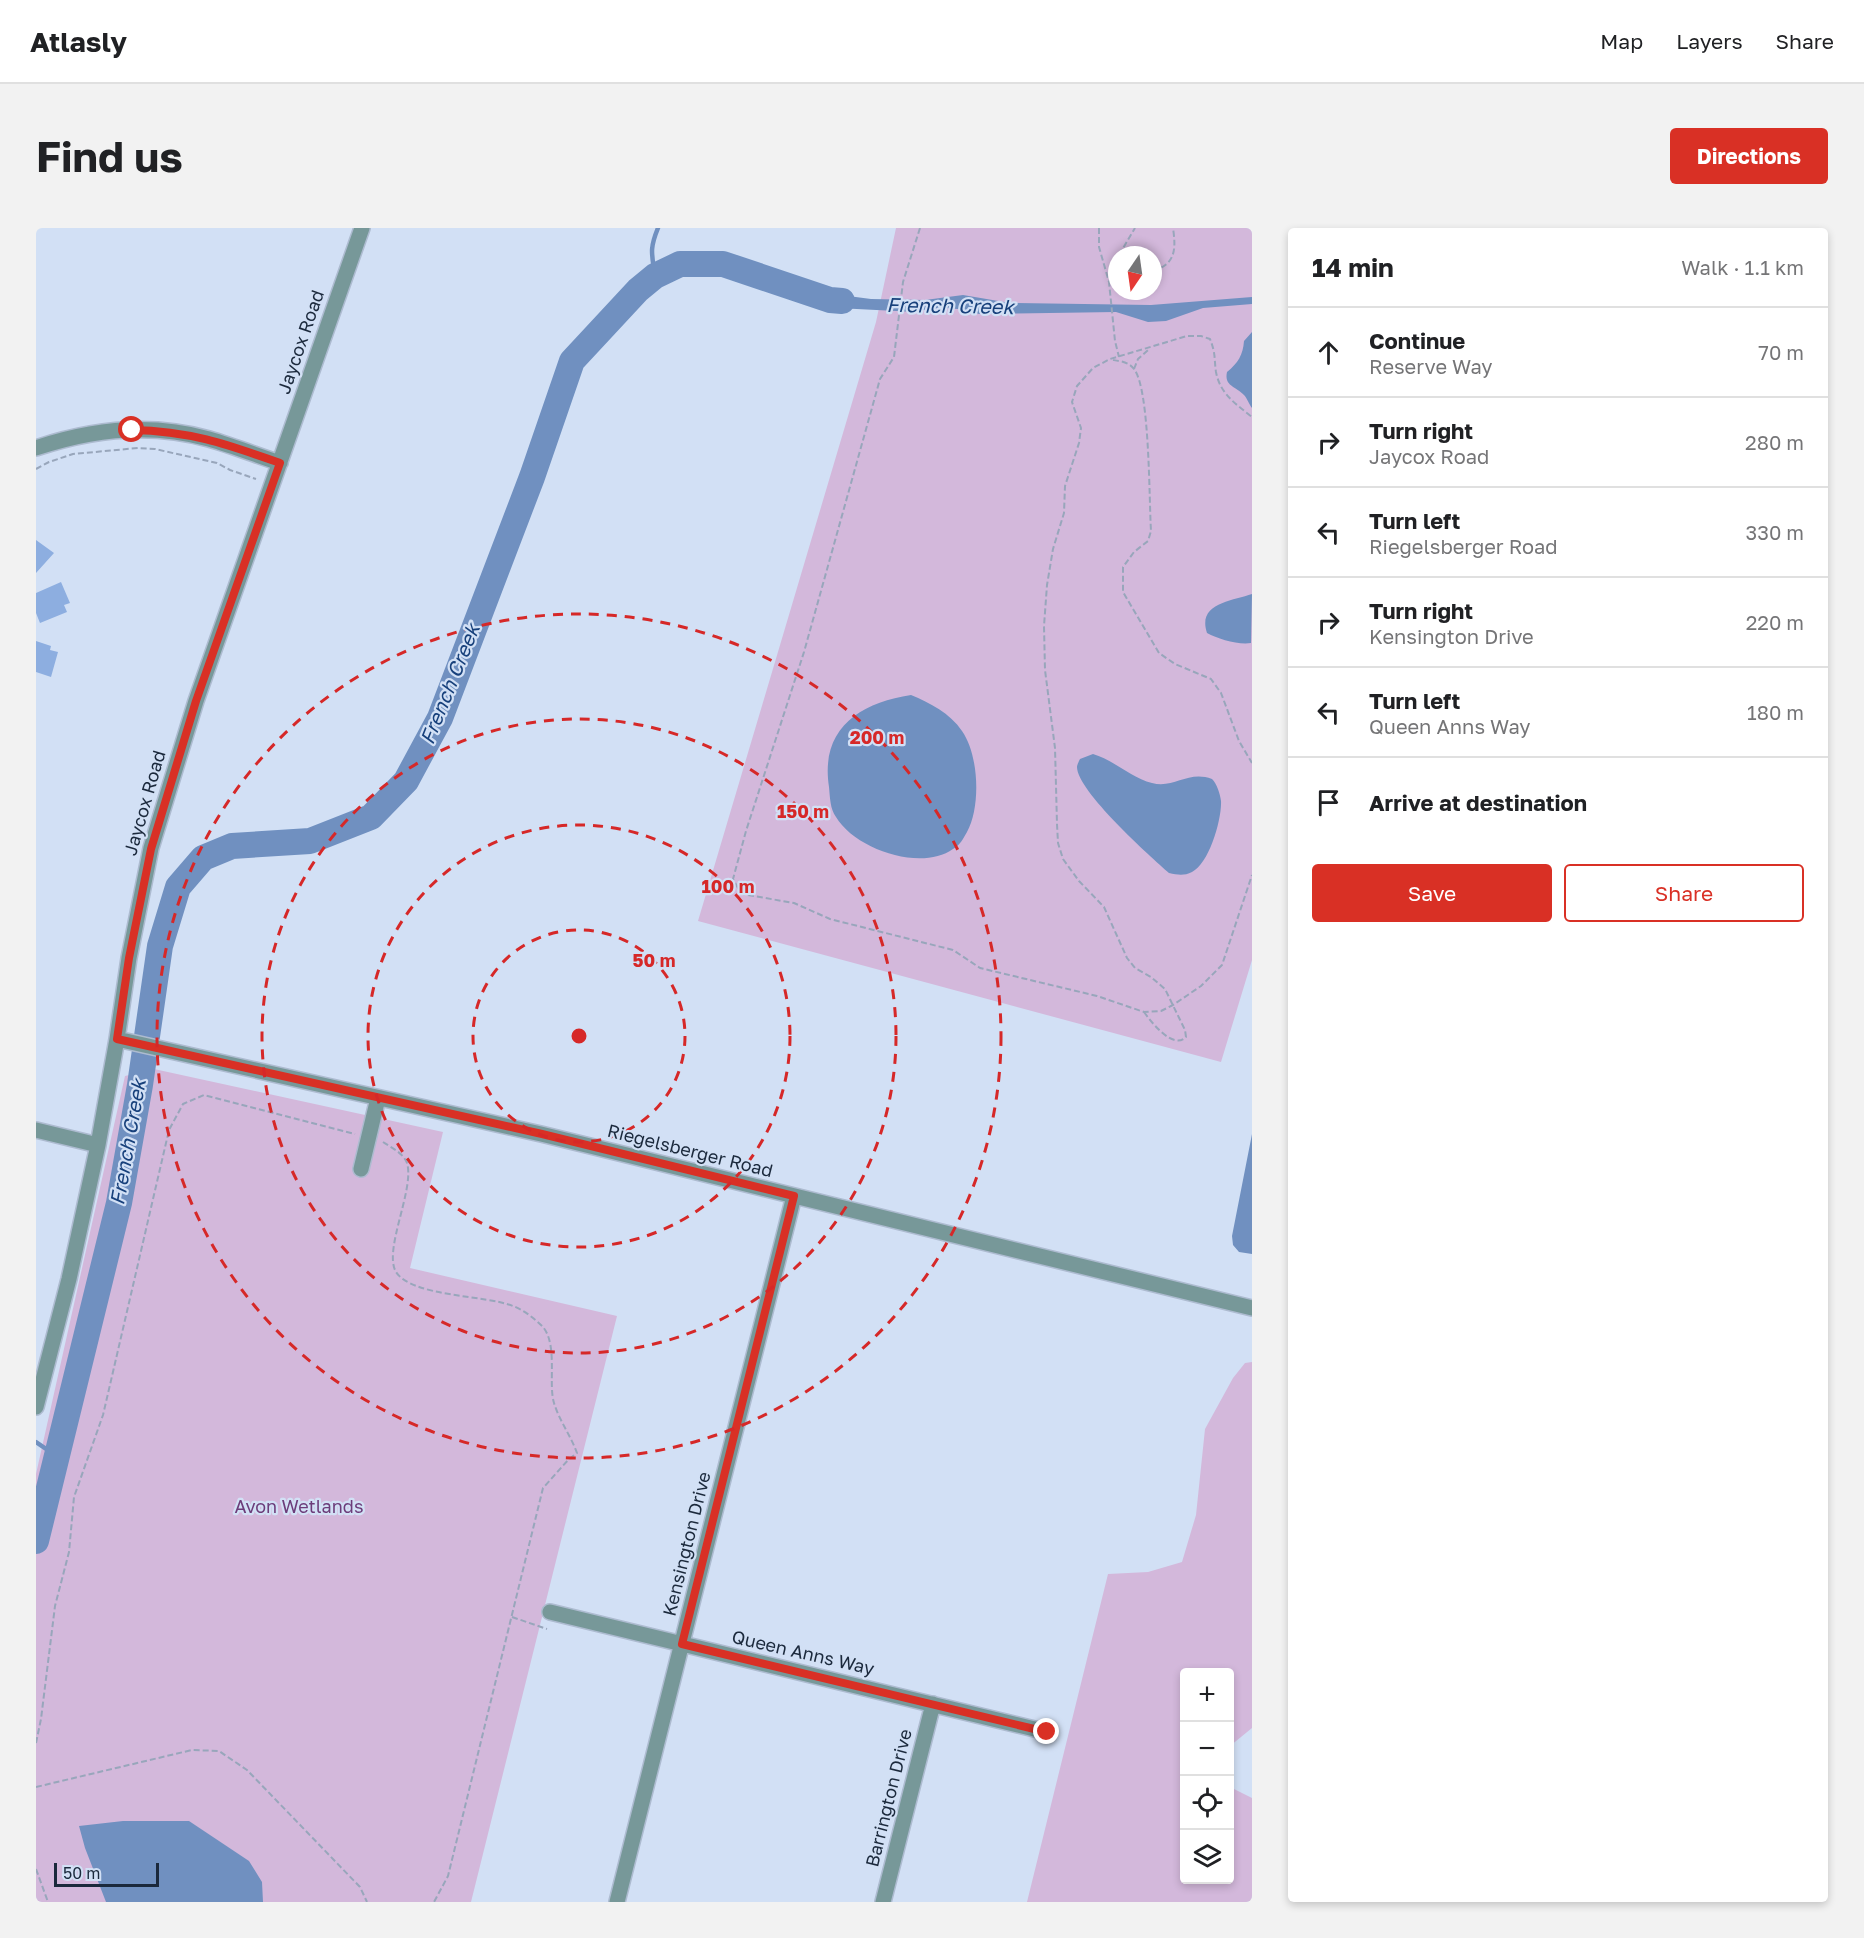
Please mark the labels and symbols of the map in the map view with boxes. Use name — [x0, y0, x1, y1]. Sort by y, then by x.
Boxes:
north arrow — [1108, 246, 1162, 300]
street label: Jaycox Road — [272, 287, 328, 396]
water label: French Creek — [886, 292, 1017, 318]
route start — [118, 416, 144, 442]
water label: French Creek — [414, 618, 485, 747]
text: 200 m — [850, 726, 904, 748]
street label: Jaycox Road — [119, 748, 170, 858]
text: 150 m — [777, 800, 829, 822]
text: 100 m — [702, 875, 754, 897]
text: 50 m — [633, 949, 675, 971]
centre of rings — [569, 1026, 589, 1046]
water label: French Creek — [104, 1074, 150, 1207]
street label: Riegelsberger Road — [605, 1119, 775, 1181]
street label: Kensington Drive — [657, 1469, 715, 1618]
park label: Avon Wetlands — [235, 1495, 363, 1517]
street label: Queen Anns Way — [730, 1625, 877, 1679]
route end — [1033, 1718, 1059, 1744]
street label: Barrington Drive — [860, 1726, 916, 1869]
scale bar — [54, 1860, 159, 1888]

